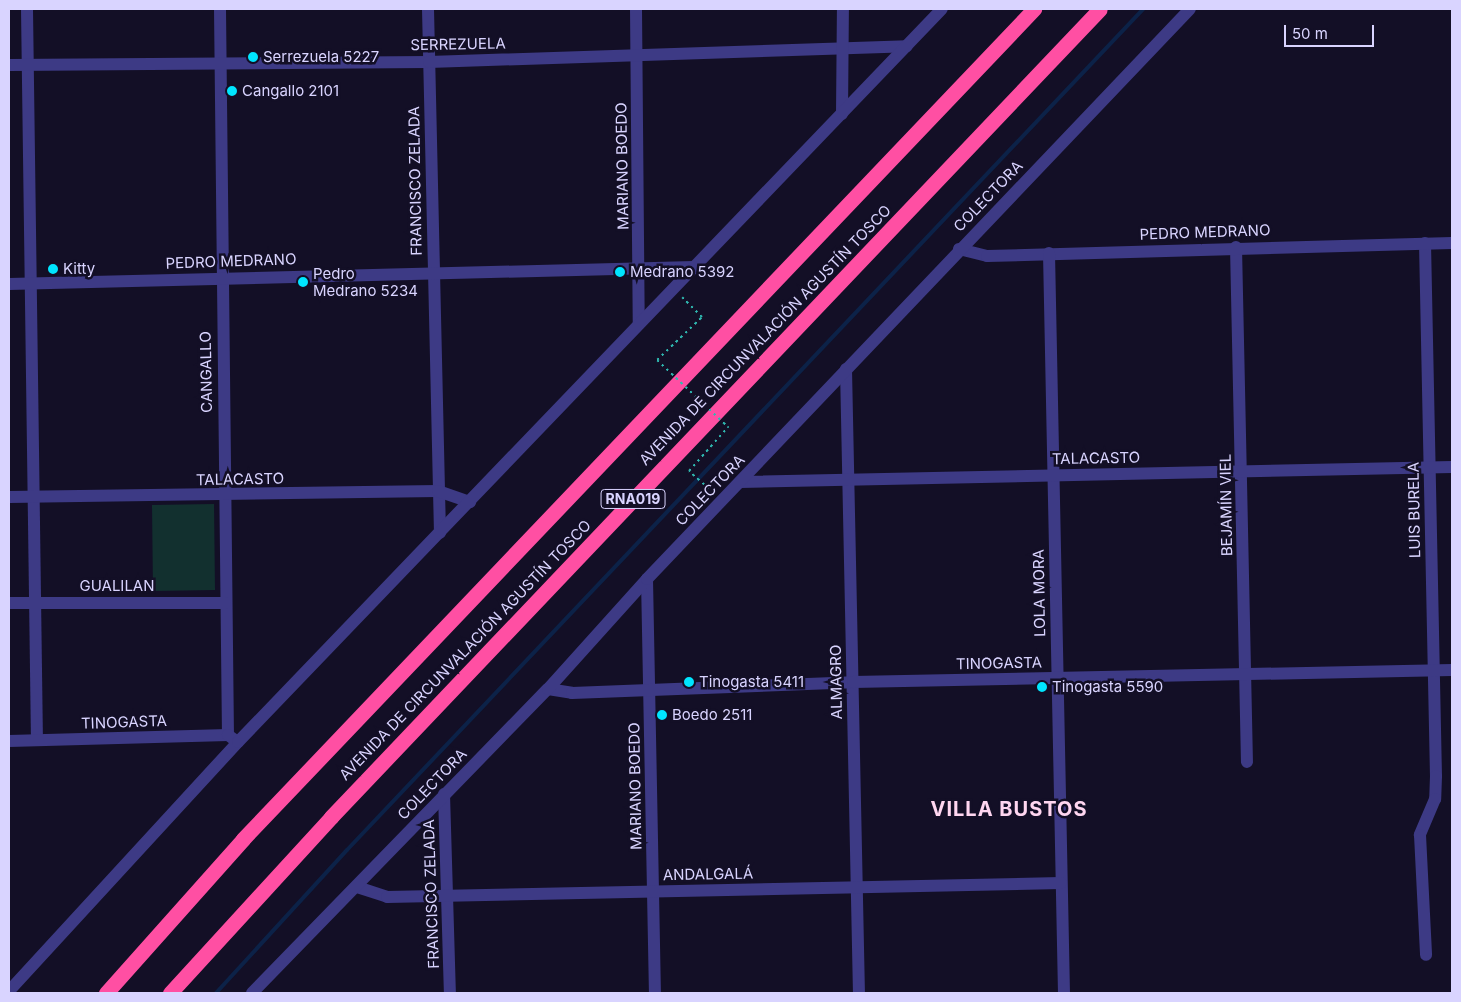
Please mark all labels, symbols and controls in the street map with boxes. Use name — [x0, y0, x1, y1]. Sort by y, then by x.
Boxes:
scale bar — [1286, 15, 1376, 47]
text: 50 m — [1292, 24, 1328, 43]
street label: SERREZUELA — [410, 34, 506, 54]
place label: Serrezuela 5227 — [263, 48, 379, 66]
marker: Serrezuela 5227 — [247, 51, 259, 63]
place label: Cangallo 2101 — [242, 82, 339, 100]
marker: Cangallo 2101 — [226, 85, 238, 97]
street label: MARIANO BOEDO — [612, 102, 632, 230]
street label: FRANCISCO ZELADA — [405, 106, 425, 256]
street label: COLECTORA — [950, 157, 1026, 235]
street label: AVENIDA DE CIRCUNVALACIÓN AGUSTÍN TOSCO — [635, 201, 895, 469]
street label: PEDRO MEDRANO — [1139, 221, 1271, 243]
street label: PEDRO MEDRANO — [165, 250, 297, 272]
place label: Kitty — [63, 260, 95, 278]
marker: Kitty — [47, 263, 59, 275]
place label: Medrano 5392 — [630, 263, 734, 281]
place label: Pedro Medrano 5234 — [313, 264, 418, 299]
marker: Medrano 5392 — [614, 266, 626, 278]
marker: Pedro Medrano 5234 — [297, 276, 309, 288]
street label: CANGALLO — [196, 331, 216, 413]
street label: TALACASTO — [1052, 448, 1140, 468]
street label: COLECTORA — [672, 451, 748, 529]
street label: BEJAMÍN VIEL — [1216, 454, 1236, 556]
street label: LUIS BURELA — [1404, 462, 1424, 558]
street label: TALACASTO — [196, 469, 284, 489]
road number: RNA019 — [600, 488, 666, 510]
street label: AVENIDA DE CIRCUNVALACIÓN AGUSTÍN TOSCO — [335, 516, 595, 784]
street label: LOLA MORA — [1029, 549, 1049, 637]
street label: GUALILAN — [79, 577, 155, 595]
street label: ALMAGRO — [826, 645, 846, 719]
street label: TINOGASTA — [956, 653, 1042, 673]
place label: Tinogasta 5411 — [699, 673, 804, 691]
marker: Tinogasta 5411 — [683, 676, 695, 688]
place label: Tinogasta 5590 — [1052, 678, 1163, 696]
marker: Tinogasta 5590 — [1036, 681, 1048, 693]
place label: Boedo 2511 — [672, 706, 752, 724]
marker: Boedo 2511 — [656, 709, 668, 721]
street label: TINOGASTA — [81, 712, 167, 732]
street label: MARIANO BOEDO — [625, 722, 645, 850]
street label: COLECTORA — [394, 745, 470, 823]
district label: VILLA BUSTOS — [929, 797, 1089, 821]
street label: FRANCISCO ZELADA — [419, 819, 443, 969]
street label: ANDALGALÁ — [663, 864, 753, 884]

